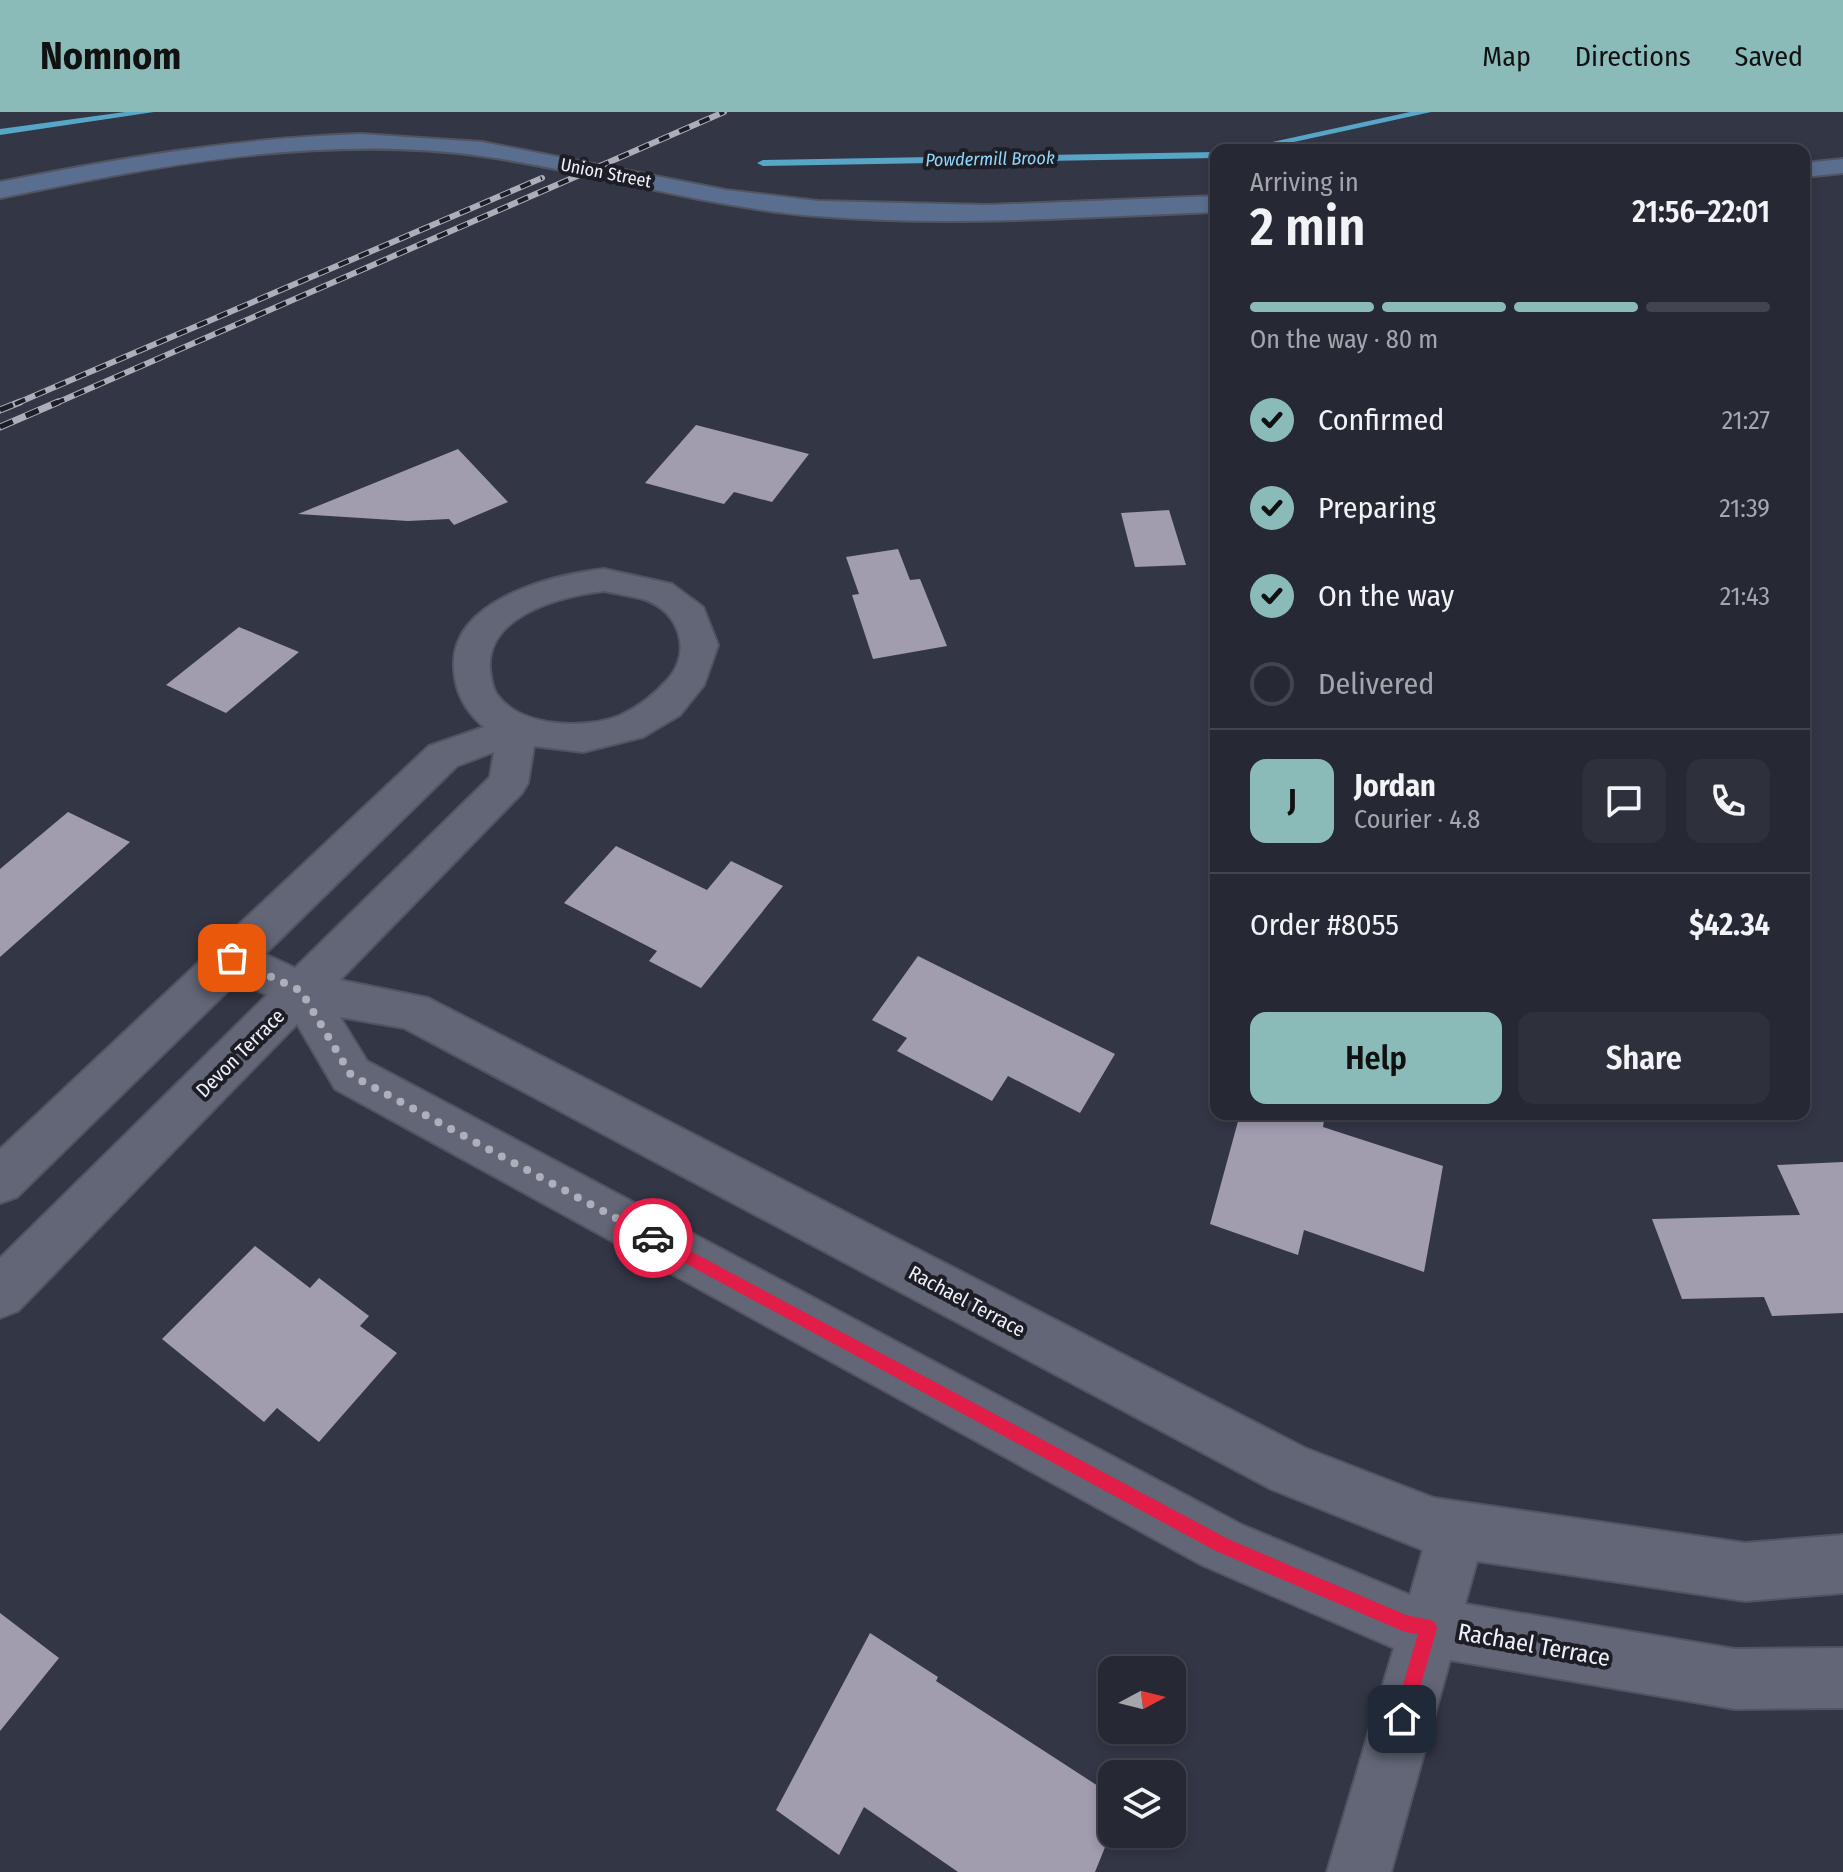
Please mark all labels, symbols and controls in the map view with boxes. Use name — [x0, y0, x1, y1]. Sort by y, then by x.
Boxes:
text: Nomnom — [40, 33, 181, 79]
text: Map — [1482, 40, 1531, 73]
text: Directions — [1575, 40, 1691, 73]
text: Saved — [1735, 40, 1803, 73]
water label: Powdermill Brook — [925, 147, 1055, 171]
street label: Union Street — [559, 153, 653, 193]
text: Arriving in — [1250, 167, 1359, 198]
text: 21:56–22:01 — [1632, 194, 1770, 230]
text: 2 min — [1250, 196, 1366, 259]
text: On the way · 80 m — [1250, 324, 1438, 355]
icon: check — [1250, 398, 1294, 442]
text: Confirmed — [1318, 402, 1444, 438]
text: 21:27 — [1722, 405, 1770, 436]
icon: check — [1250, 486, 1294, 530]
text: Preparing — [1318, 490, 1436, 526]
text: 21:39 — [1719, 493, 1770, 524]
icon: check — [1250, 574, 1294, 618]
text: On the way — [1318, 578, 1454, 614]
text: 21:43 — [1720, 581, 1770, 612]
text: Delivered — [1318, 666, 1434, 702]
button: chat — [1582, 759, 1666, 843]
button: phone — [1686, 759, 1770, 843]
text: Jordan — [1354, 768, 1436, 804]
text: J — [1288, 783, 1296, 819]
text: Courier · 4.8 — [1354, 804, 1480, 835]
text: Order #8055 — [1250, 907, 1399, 943]
text: $42.34 — [1689, 907, 1770, 943]
pin — [198, 924, 266, 992]
icon: bag — [210, 936, 254, 980]
street label: Devon Terrace — [191, 1004, 289, 1102]
button: Help — [1250, 1012, 1502, 1104]
button: Share — [1518, 1012, 1770, 1104]
courier — [613, 1198, 693, 1278]
icon: car — [631, 1216, 675, 1260]
street label: Rachael Terrace — [905, 1260, 1029, 1342]
street label: Rachael Terrace — [1456, 1618, 1612, 1672]
north arrow — [1098, 1656, 1186, 1744]
map controls — [1098, 1656, 1186, 1848]
pin — [1368, 1685, 1436, 1753]
icon: home — [1380, 1697, 1424, 1741]
button: layers — [1098, 1760, 1186, 1848]

